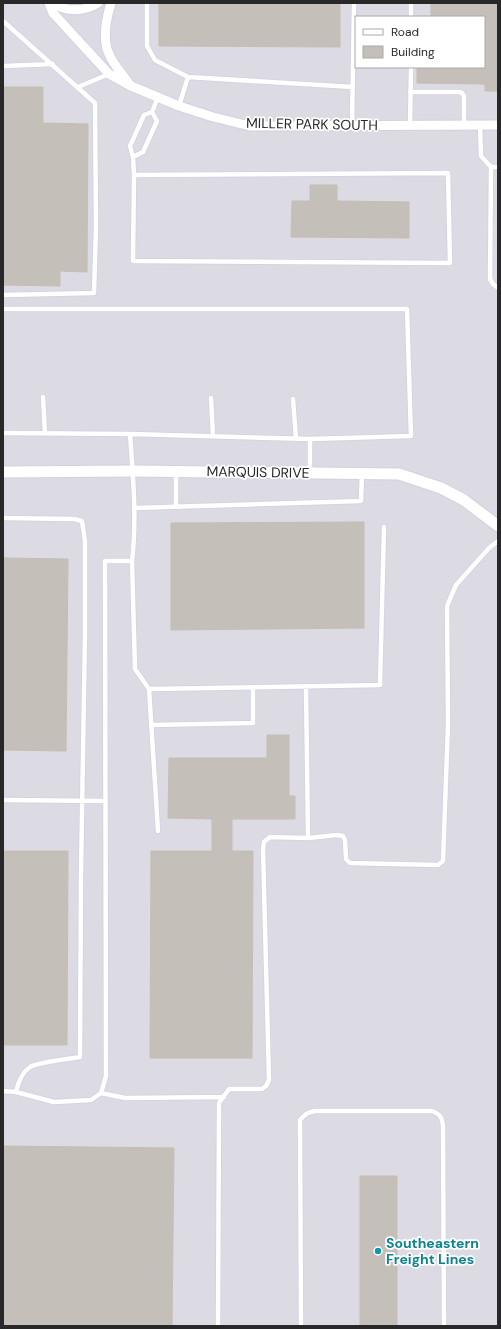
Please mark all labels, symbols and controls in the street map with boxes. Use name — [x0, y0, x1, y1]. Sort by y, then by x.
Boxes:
legend — [355, 16, 485, 68]
text: Road — [391, 24, 419, 40]
text: Building — [391, 44, 435, 60]
street label: MILLER PARK SOUTH — [246, 114, 378, 134]
street label: MARQUIS DRIVE — [206, 462, 310, 482]
place label: Southeastern Freight Lines — [386, 1234, 479, 1268]
marker: Southeastern Freight Lines — [373, 1246, 383, 1256]

